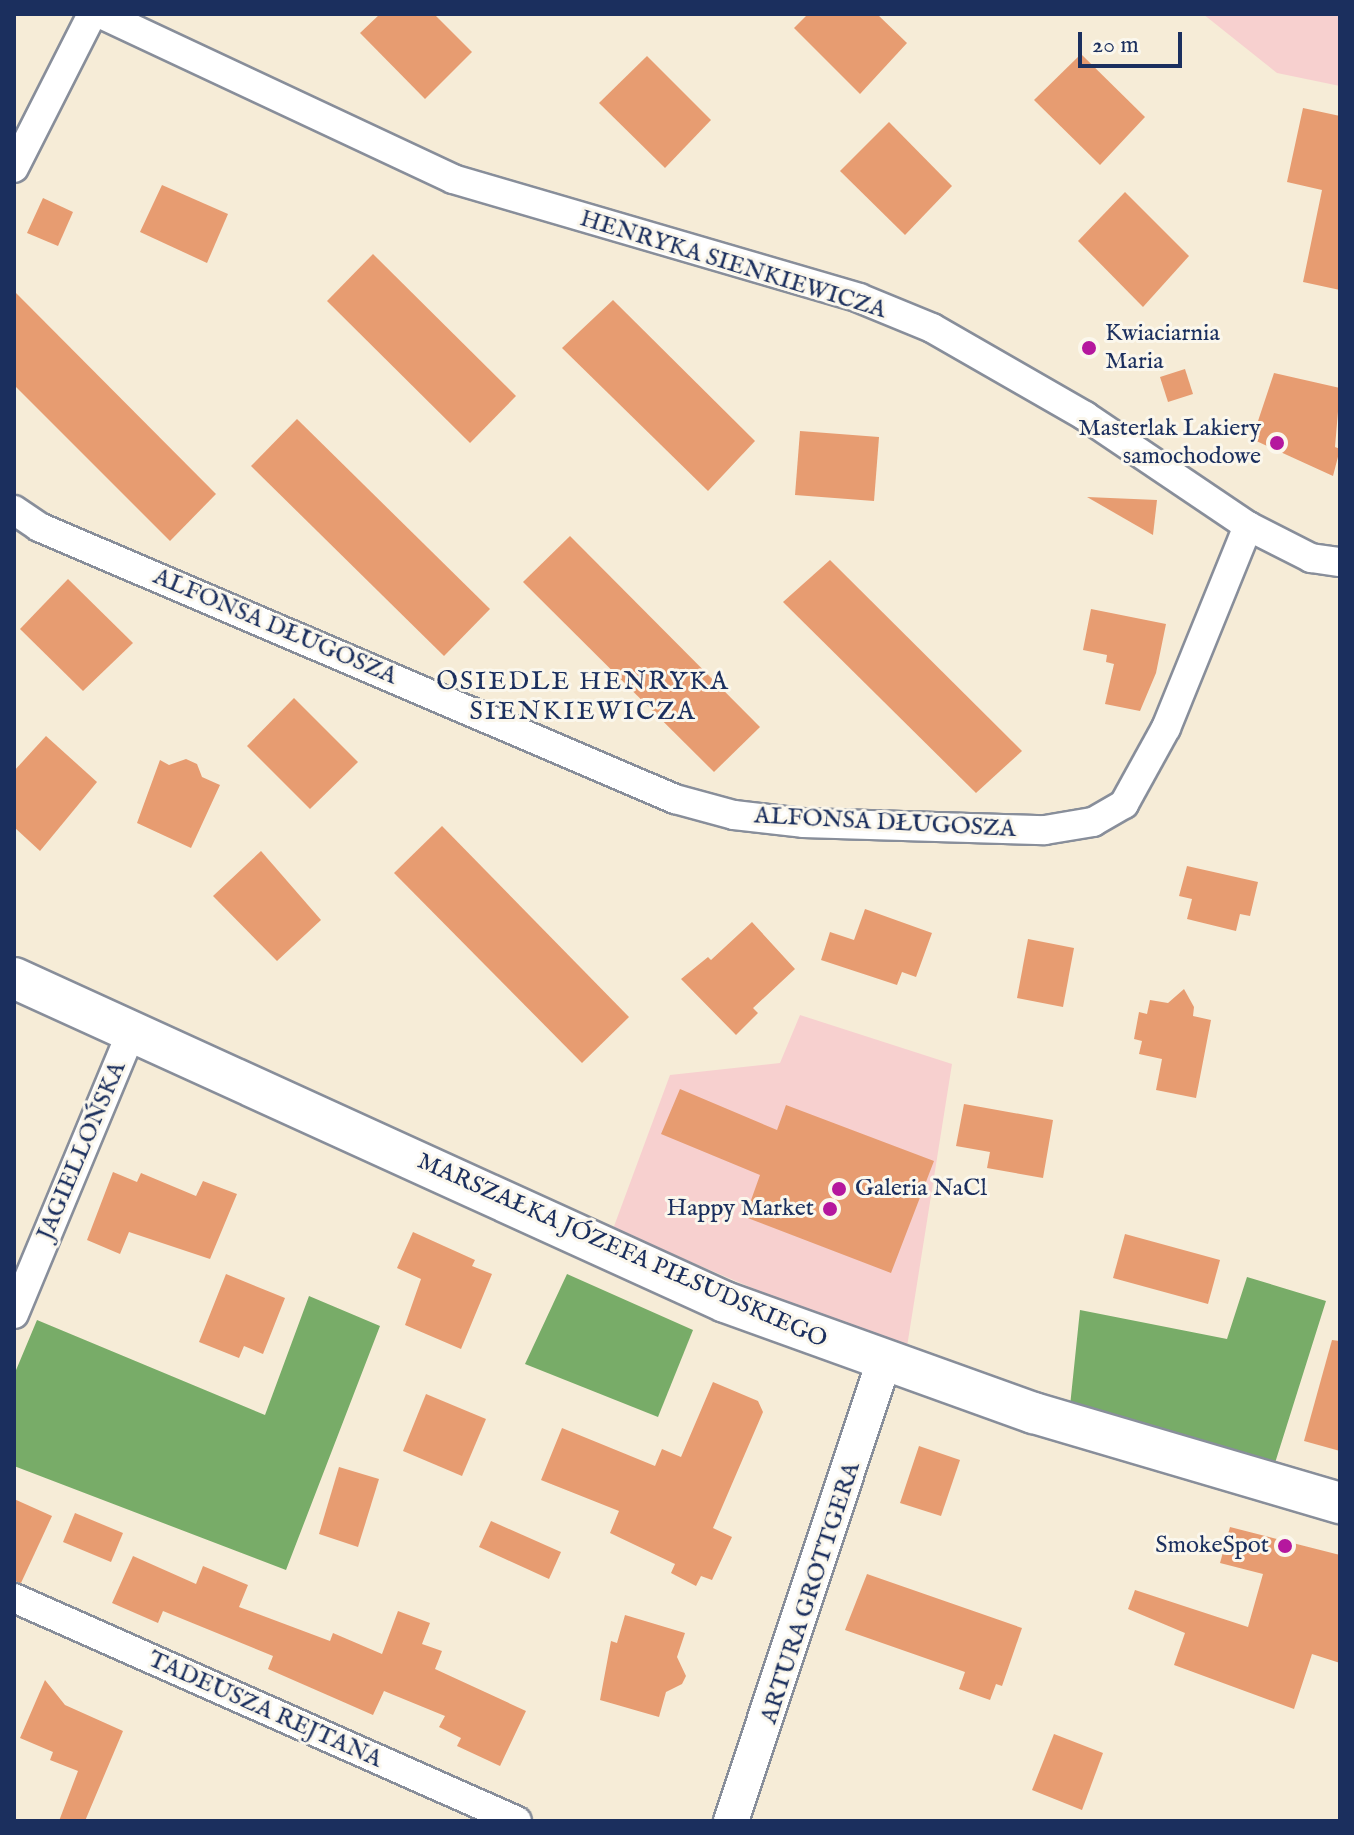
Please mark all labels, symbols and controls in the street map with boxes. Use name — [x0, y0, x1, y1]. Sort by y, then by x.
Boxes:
scale bar — [1082, 16, 1186, 66]
text: 20 m — [1092, 30, 1139, 61]
street label: HENRYKA SIENKIEWICZA — [576, 205, 890, 325]
place label: Kwiaciarnia Maria — [1105, 320, 1220, 376]
marker: Kwiaciarnia Maria — [1080, 339, 1098, 357]
place label: Masterlak Lakiery samochodowe — [1078, 415, 1261, 471]
marker: Masterlak Lakiery samochodowe — [1268, 434, 1286, 452]
street label: ALFONSA DŁUGOSZA — [149, 563, 401, 691]
district label: OSIEDLE HENRYKA SIENKIEWICZA — [436, 666, 730, 728]
street label: ALFONSA DŁUGOSZA — [753, 802, 1017, 844]
street label: JAGIELLOŃSKA — [31, 1057, 133, 1245]
street label: MARSZAŁKA JÓZEFA PIŁSUDSKIEGO — [413, 1147, 831, 1355]
place label: Galeria NaCl — [855, 1175, 987, 1203]
marker: Galeria NaCl — [830, 1180, 848, 1198]
place label: Happy Market — [667, 1195, 814, 1223]
marker: Happy Market — [821, 1200, 839, 1218]
street label: ARTURA GROTTGERA — [755, 1458, 867, 1728]
place label: SmokeSpot — [1155, 1532, 1269, 1560]
marker: SmokeSpot — [1276, 1537, 1294, 1555]
street label: TADEUSZA REJTANA — [144, 1645, 386, 1775]

